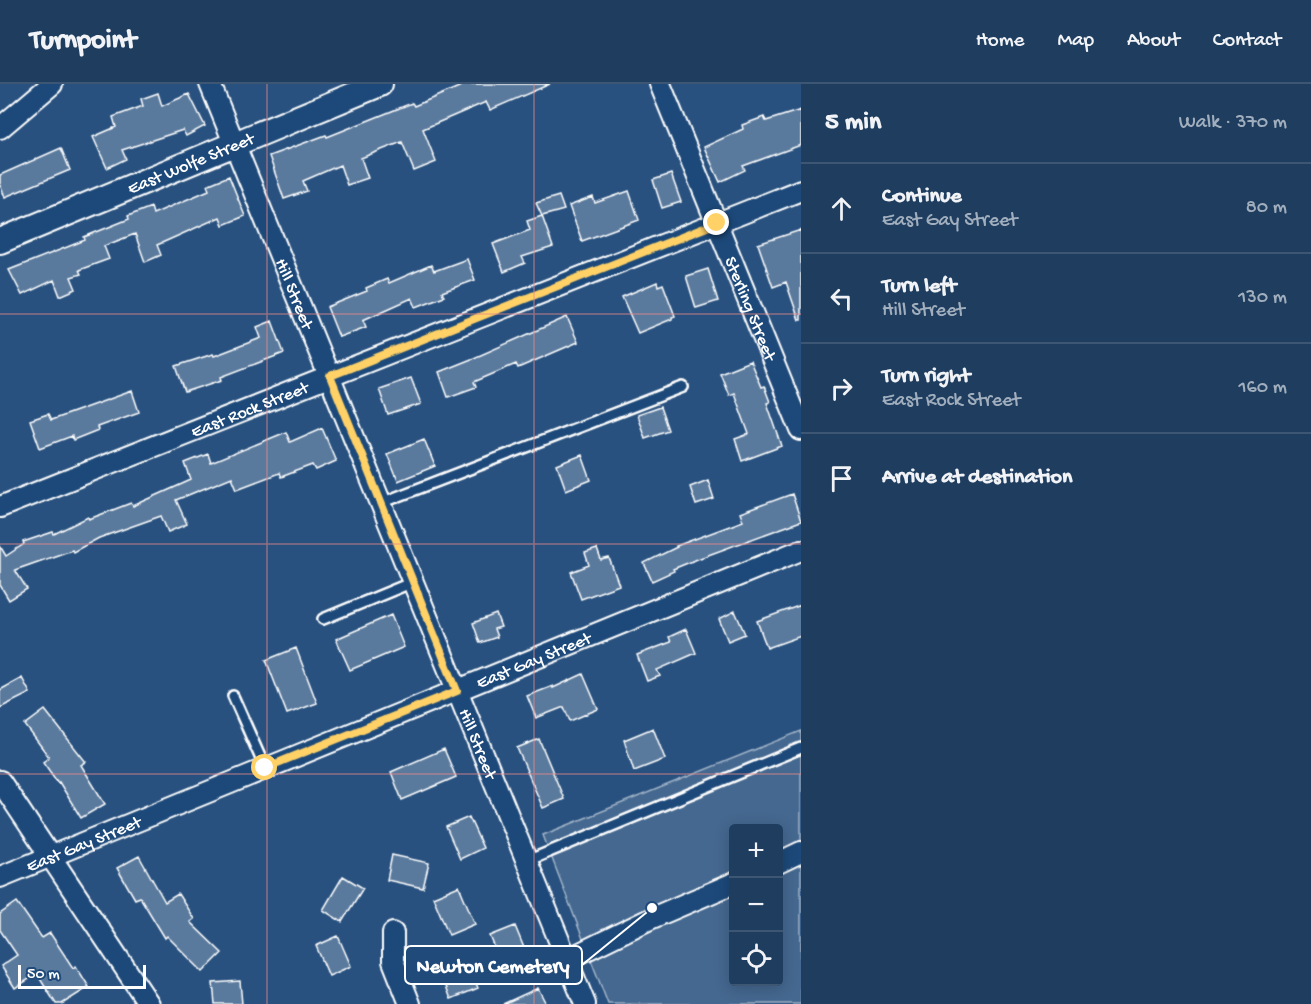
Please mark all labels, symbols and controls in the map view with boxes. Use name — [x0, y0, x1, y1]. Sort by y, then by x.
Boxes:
text: Turnpoint — [30, 25, 136, 58]
text: Home — [976, 29, 1024, 54]
text: Map — [1057, 29, 1094, 54]
text: About — [1127, 29, 1180, 54]
text: Contact — [1213, 29, 1281, 54]
text: 5 min — [825, 108, 881, 139]
text: Walk · 370 m — [1179, 112, 1287, 135]
street label: East Wolfe Street — [125, 128, 259, 200]
text: Continue — [882, 184, 962, 210]
icon: ahead — [825, 192, 858, 225]
text: 80 m — [1246, 197, 1287, 220]
route end — [703, 209, 729, 235]
text: East Gay Street — [882, 210, 1017, 233]
street label: Sterling Street — [718, 254, 780, 366]
street label: Hill Street — [269, 256, 317, 334]
text: Turn left — [882, 274, 956, 300]
icon: left — [825, 282, 858, 315]
text: 130 m — [1238, 287, 1287, 310]
text: Hill Street — [882, 300, 965, 323]
text: Turn right — [882, 364, 970, 390]
icon: right — [825, 372, 858, 405]
street label: East Rock Street — [188, 377, 313, 443]
text: 160 m — [1238, 377, 1287, 400]
text: East Rock Street — [882, 390, 1020, 413]
icon: arrive — [825, 462, 858, 495]
text: Arrive at destination — [882, 465, 1072, 491]
street label: East Gay Street — [474, 628, 596, 694]
street label: Hill Street — [453, 706, 501, 784]
route start — [251, 754, 277, 780]
street label: East Gay Street — [24, 812, 146, 878]
map controls — [729, 824, 783, 986]
button: + — [729, 824, 783, 878]
button: − — [729, 878, 783, 932]
button: locate — [729, 932, 783, 986]
callout: Newton Cemetery — [405, 946, 582, 984]
text: Newton Cemetery — [417, 957, 570, 980]
scale bar — [18, 962, 146, 990]
text: 50 m — [27, 966, 60, 985]

